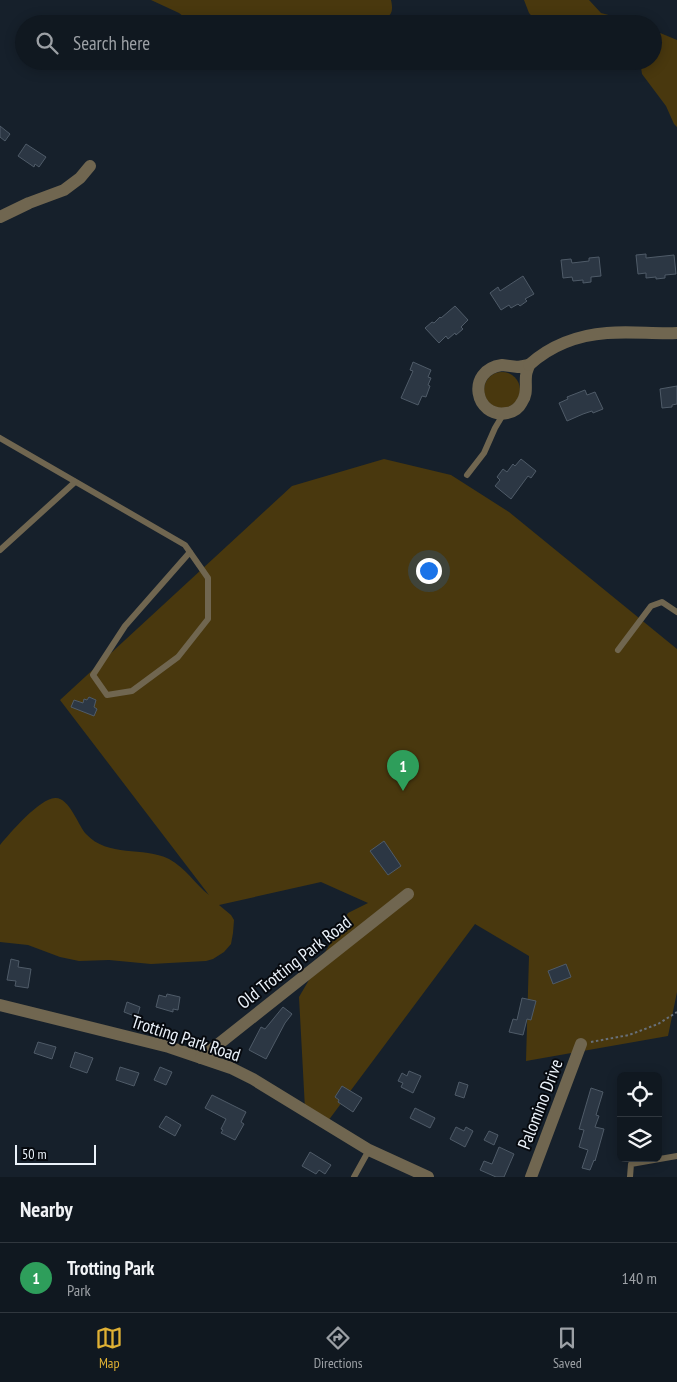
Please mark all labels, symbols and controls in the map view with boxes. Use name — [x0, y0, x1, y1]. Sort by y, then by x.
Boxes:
search box — [15, 15, 662, 70]
icon: search — [33, 29, 61, 57]
text: Search here — [73, 31, 150, 55]
your location — [416, 558, 442, 584]
pin: 1 — [387, 750, 419, 791]
street label: Old Trotting Park Road — [232, 910, 356, 1014]
street label: Trotting Park Road — [129, 1010, 243, 1066]
street label: Palomino Drive — [512, 1056, 568, 1152]
map controls — [617, 1072, 662, 1162]
button: locate — [617, 1072, 662, 1117]
button: layers — [617, 1117, 662, 1162]
scale bar — [15, 1142, 96, 1165]
text: 50 m — [22, 1145, 47, 1163]
text: Nearby — [20, 1196, 73, 1223]
text: Trotting Park — [67, 1256, 154, 1280]
text: 1 — [32, 1268, 40, 1288]
text: 140 m — [622, 1268, 657, 1288]
text: Park — [67, 1280, 91, 1300]
tab: Map — [95, 1324, 123, 1372]
tab: Directions — [314, 1324, 362, 1372]
tab: Saved — [553, 1324, 582, 1372]

